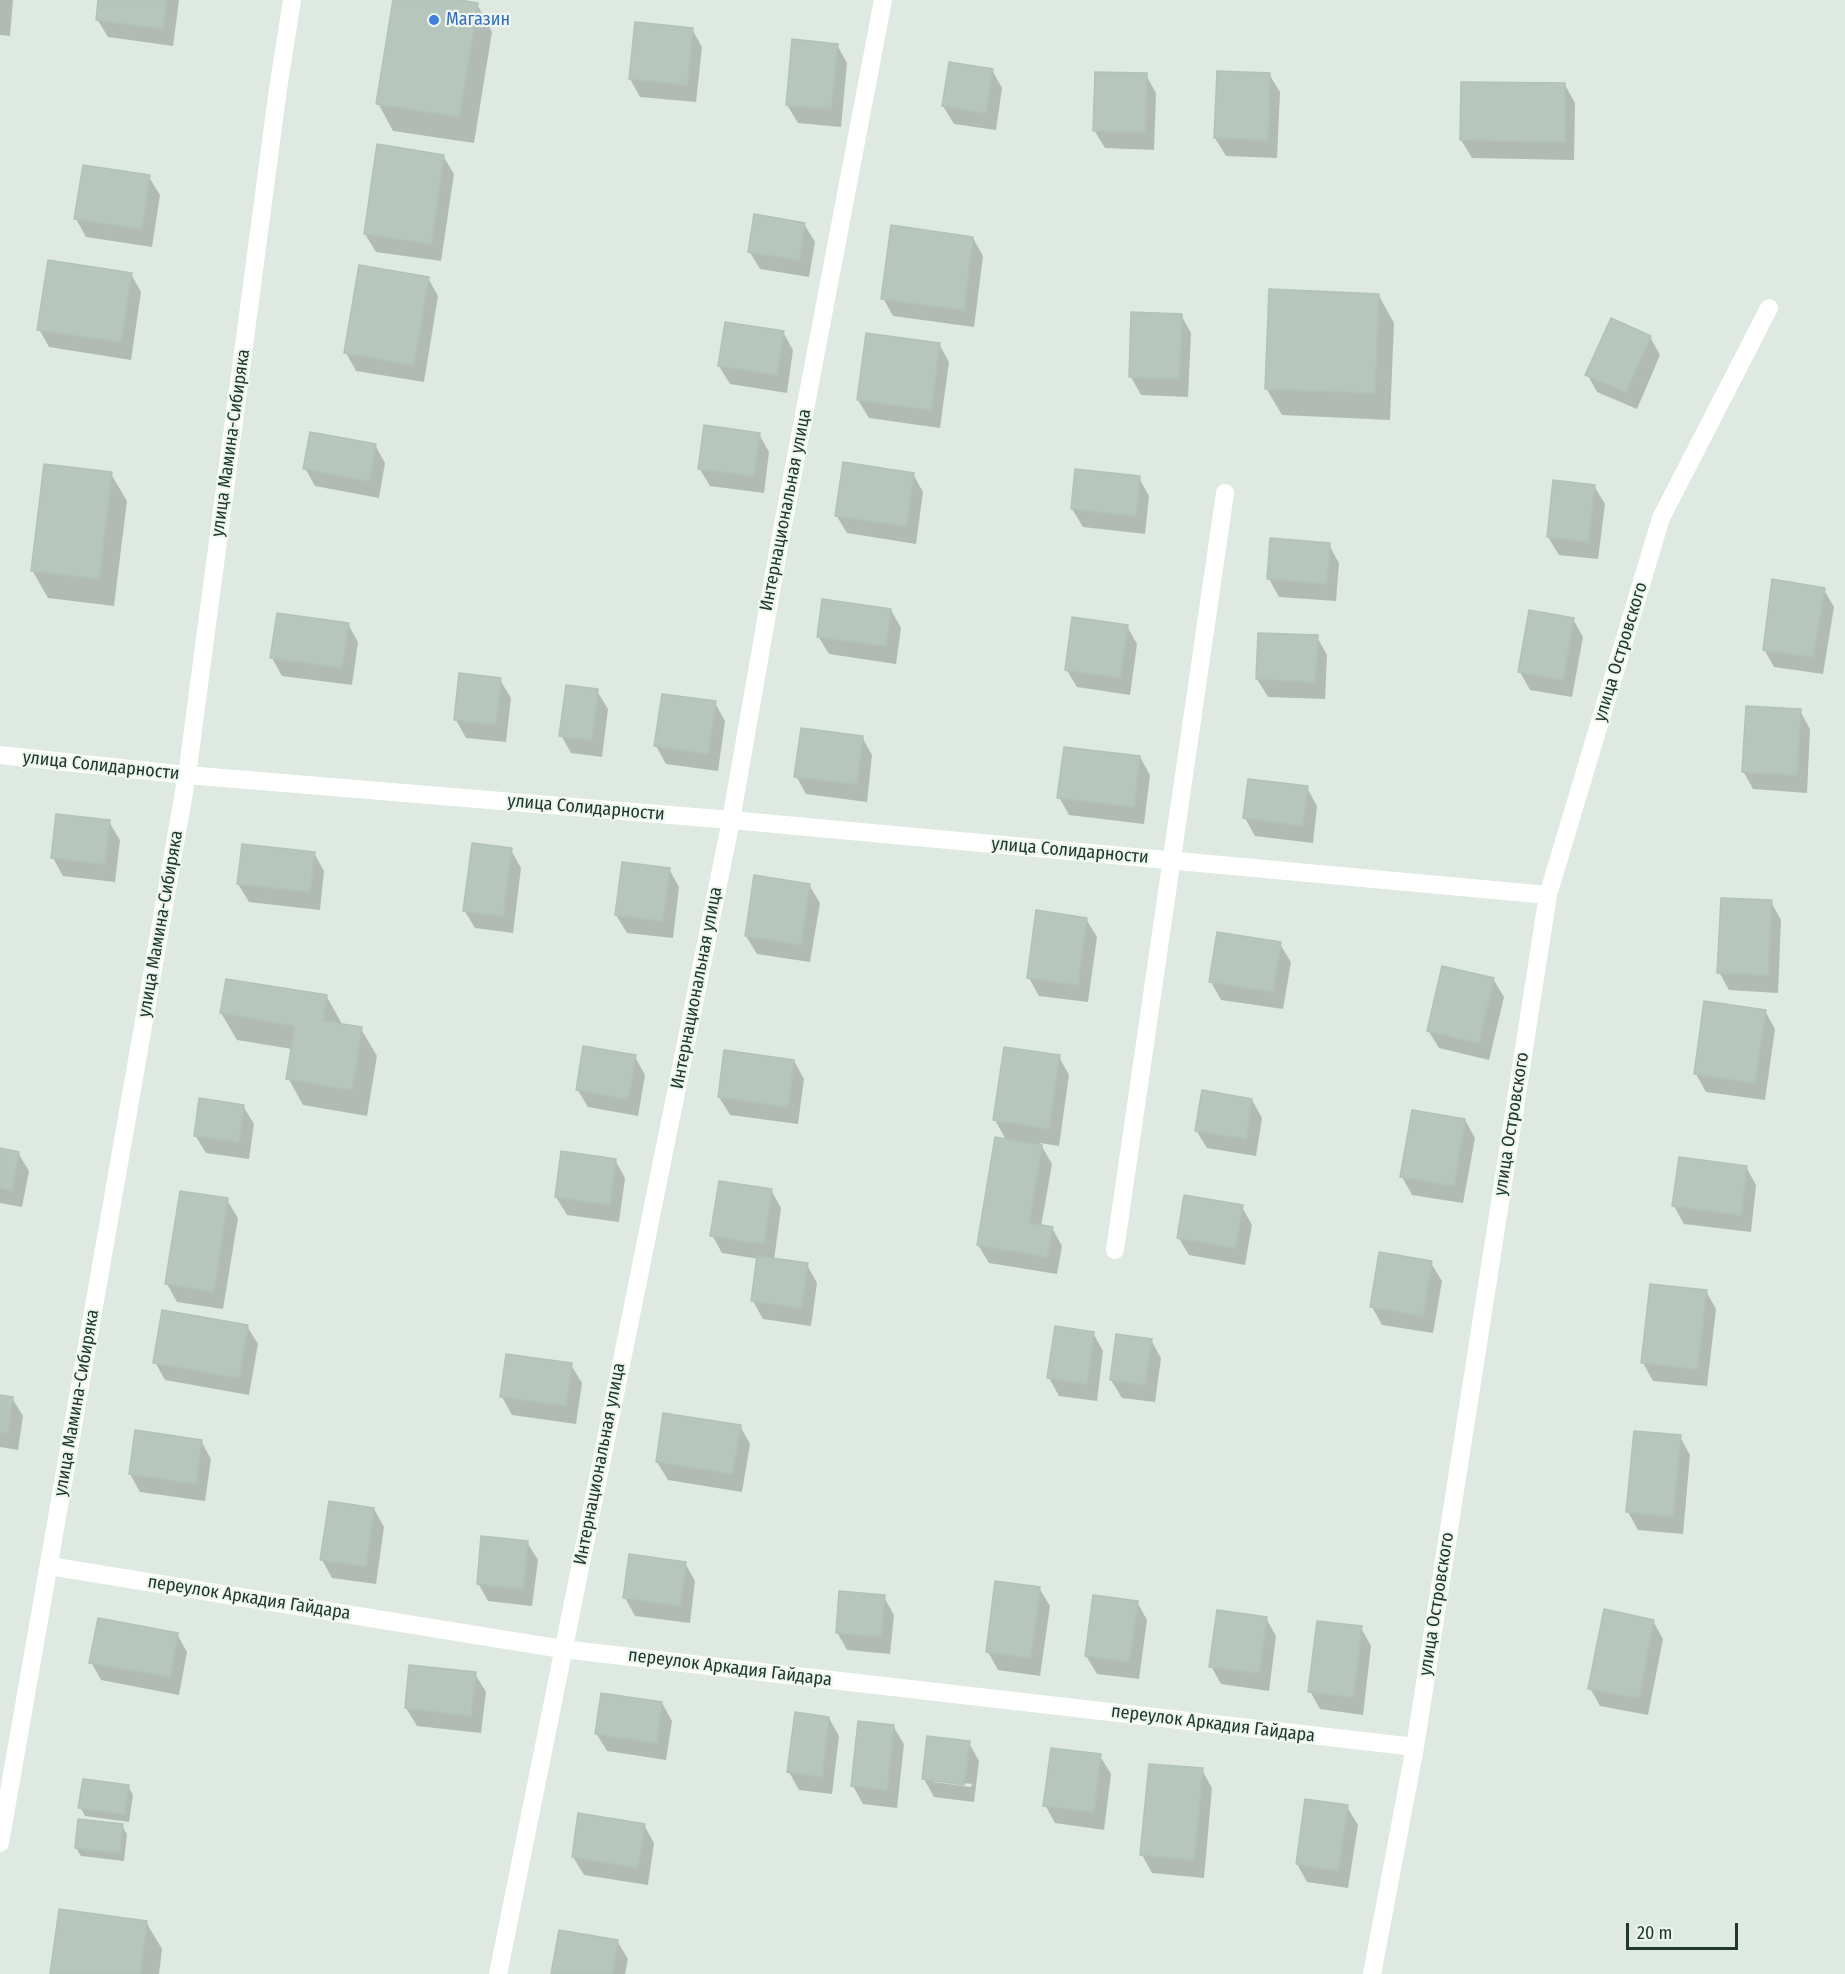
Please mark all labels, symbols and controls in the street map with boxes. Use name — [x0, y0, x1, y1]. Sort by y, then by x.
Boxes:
place label: Магазин — [446, 9, 510, 31]
marker: Магазин — [427, 13, 441, 27]
street label: улица Мамина-Сибиряка — [207, 348, 255, 538]
street label: Интернациональная улица — [756, 407, 816, 613]
street label: улица Островского — [1589, 579, 1653, 725]
street label: улица Солидарности — [22, 747, 180, 785]
street label: улица Солидарности — [507, 790, 665, 826]
street label: улица Мамина-Сибиряка — [134, 829, 188, 1019]
street label: улица Солидарности — [991, 833, 1149, 869]
street label: Интернациональная улица — [667, 885, 727, 1091]
street label: улица Островского — [1490, 1051, 1534, 1197]
street label: улица Мамина-Сибиряка — [50, 1308, 104, 1498]
street label: Интернациональная улица — [570, 1361, 630, 1567]
street label: улица Островского — [1415, 1531, 1459, 1677]
street label: переулок Аркадия Гайдара — [146, 1571, 352, 1625]
street label: переулок Аркадия Гайдара — [627, 1645, 833, 1691]
street label: переулок Аркадия Гайдара — [1110, 1701, 1316, 1747]
scale bar — [1629, 1911, 1742, 1949]
text: 20 m — [1637, 1922, 1672, 1944]

